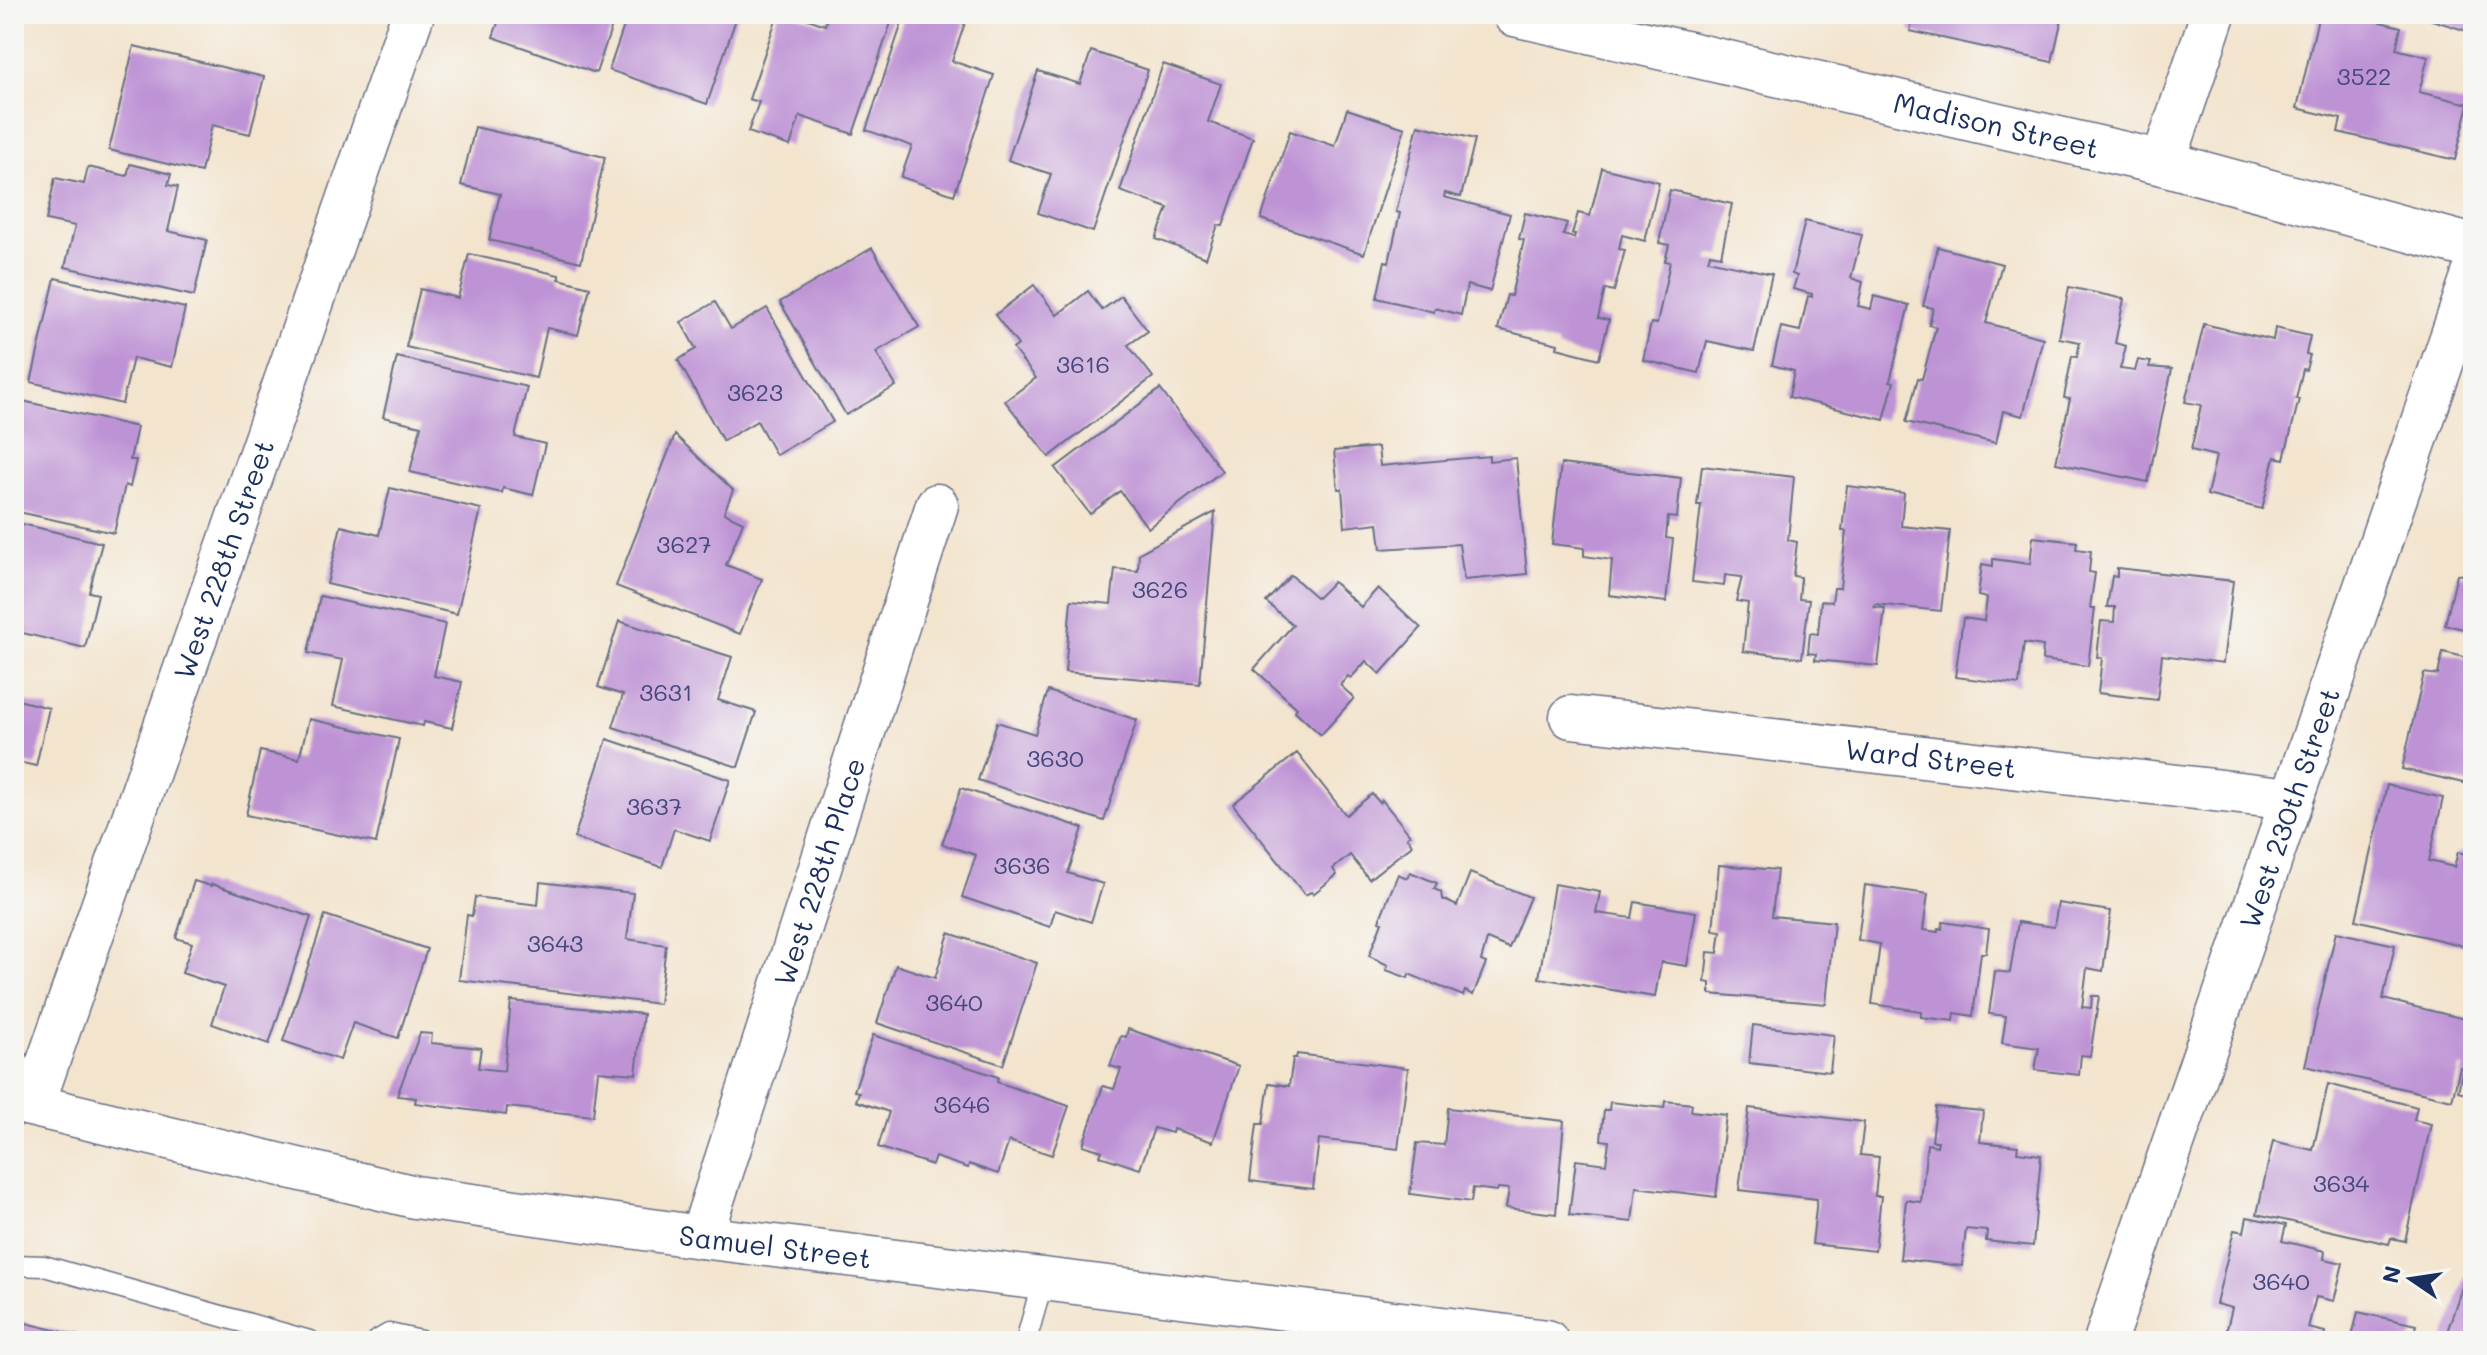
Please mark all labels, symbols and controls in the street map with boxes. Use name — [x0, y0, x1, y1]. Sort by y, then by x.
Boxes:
house number: 3522 — [2337, 60, 2391, 91]
street label: Madison Street — [1890, 84, 2103, 166]
house number: 3616 — [1056, 348, 1110, 379]
house number: 3623 — [727, 376, 783, 407]
street label: West 228th Street — [165, 435, 281, 684]
house number: 3627 — [656, 528, 712, 559]
house number: 3626 — [1132, 573, 1188, 604]
house number: 3631 — [639, 676, 693, 707]
street label: West 230th Street — [2231, 683, 2347, 933]
street label: Ward Street — [1843, 730, 2018, 786]
house number: 3630 — [1026, 742, 1084, 773]
street label: West 228th Place — [765, 753, 872, 990]
house number: 3637 — [626, 790, 682, 821]
house number: 3636 — [993, 849, 1051, 880]
house number: 3643 — [527, 927, 583, 958]
house number: 3640 — [925, 986, 983, 1017]
house number: 3646 — [933, 1088, 991, 1119]
house number: 3634 — [2313, 1167, 2369, 1198]
street label: Samuel Street — [677, 1216, 873, 1276]
north arrow — [2371, 1239, 2451, 1319]
text: N — [2375, 1263, 2407, 1286]
house number: 3640 — [2252, 1265, 2310, 1296]

